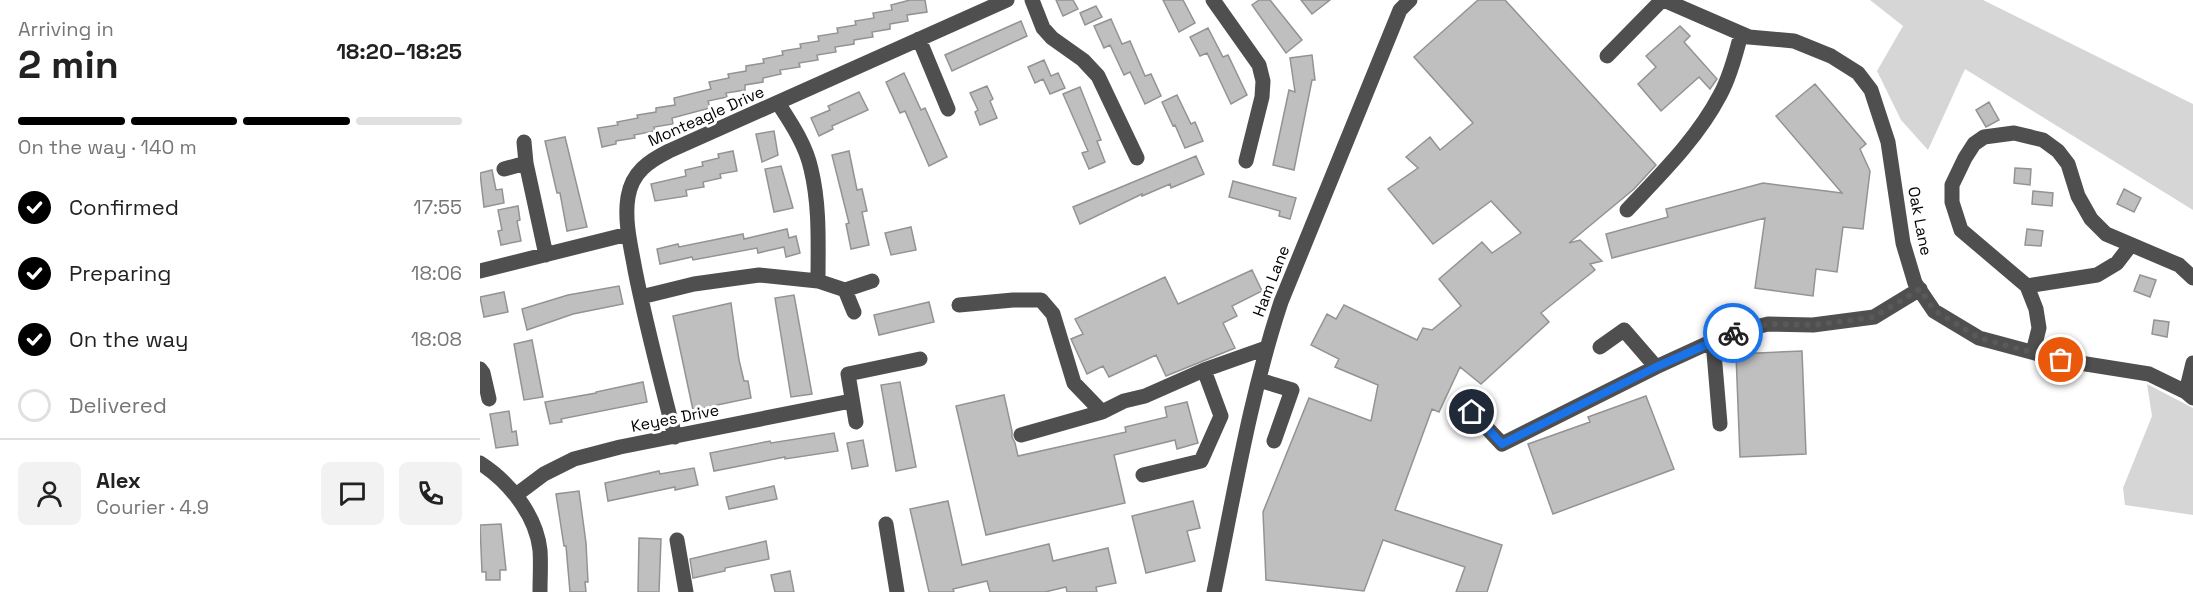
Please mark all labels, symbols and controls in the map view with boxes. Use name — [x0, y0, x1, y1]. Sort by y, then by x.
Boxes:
text: Arriving in — [18, 16, 114, 42]
text: 18:20–18:25 — [336, 37, 462, 65]
text: 2 min — [18, 40, 119, 89]
street label: Monteagle Drive — [645, 81, 767, 151]
text: On the way · 140 m — [18, 134, 197, 160]
street label: Oak Lane — [1903, 185, 1937, 257]
icon: check — [18, 191, 51, 224]
text: Confirmed — [69, 193, 179, 221]
text: 17:55 — [413, 194, 462, 220]
street label: Ham Lane — [1248, 242, 1294, 320]
icon: check — [18, 257, 51, 290]
text: Preparing — [69, 259, 171, 287]
text: 18:06 — [411, 260, 462, 286]
courier — [1703, 303, 1763, 363]
icon: bike — [1717, 317, 1750, 350]
icon: check — [18, 323, 51, 356]
text: On the way — [69, 325, 188, 353]
text: 18:08 — [411, 326, 462, 352]
pin — [2035, 334, 2086, 385]
icon: bag — [2044, 343, 2077, 376]
pin — [1446, 386, 1497, 437]
text: Delivered — [69, 391, 167, 419]
icon: home — [1455, 395, 1488, 428]
street label: Keyes Drive — [629, 399, 721, 437]
button: person — [18, 462, 81, 525]
button: chat — [321, 462, 384, 525]
button: phone — [399, 462, 462, 525]
text: Alex — [96, 466, 141, 494]
text: Courier · 4.9 — [96, 494, 209, 520]

